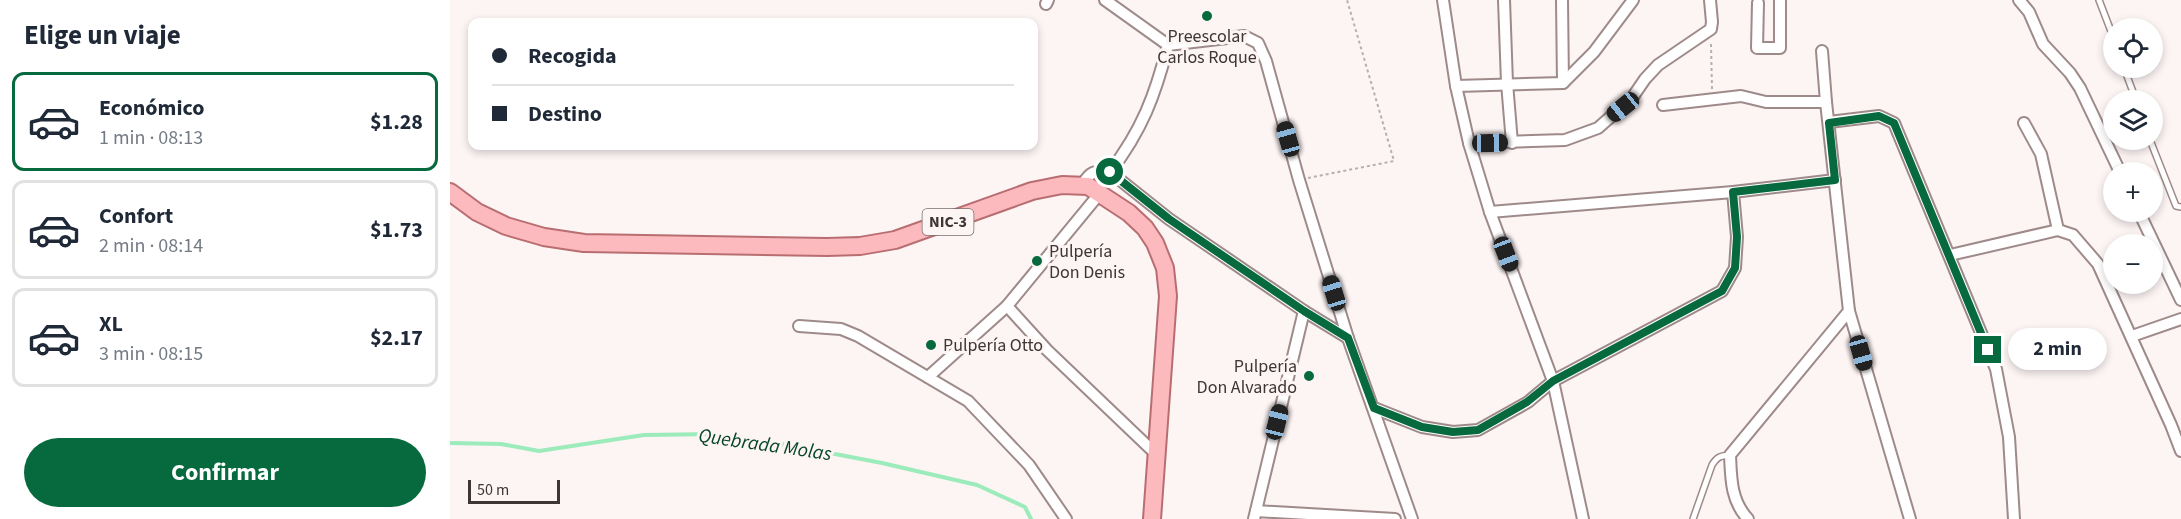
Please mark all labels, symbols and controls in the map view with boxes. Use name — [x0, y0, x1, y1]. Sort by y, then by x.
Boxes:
marker: Preescolar Carlos Roque — [1200, 9, 1214, 23]
text: Elige un viaje — [24, 16, 181, 55]
map controls — [2103, 18, 2163, 294]
button: locate — [2103, 18, 2163, 78]
place label: Preescolar Carlos Roque — [1157, 24, 1257, 70]
text: Recogida — [528, 40, 617, 72]
car — [1603, 89, 1643, 125]
button: layers — [2103, 90, 2163, 150]
text: Económico — [99, 92, 204, 124]
icon: car — [27, 95, 81, 149]
text: Destino — [528, 98, 602, 130]
text: $1.28 — [370, 106, 423, 138]
car — [1274, 119, 1302, 159]
text: 1 min · 08:13 — [99, 124, 203, 152]
car — [1472, 134, 1508, 152]
route start — [1096, 158, 1123, 185]
button: + — [2103, 162, 2163, 222]
text: Confort — [99, 200, 173, 232]
icon: car — [27, 203, 81, 257]
road number: NIC-3 — [922, 209, 974, 235]
text: $1.73 — [370, 214, 423, 246]
text: 2 min · 08:14 — [99, 232, 203, 260]
car — [1491, 234, 1521, 274]
button: − — [2103, 234, 2163, 294]
place label: Pulpería Don Denis — [1049, 239, 1125, 285]
marker: Pulpería Don Denis — [1030, 254, 1044, 268]
car — [1320, 273, 1348, 313]
text: XL — [99, 308, 123, 340]
icon: car — [27, 311, 81, 365]
text: $2.17 — [370, 322, 423, 354]
callout: 2 min — [2009, 329, 2108, 371]
place label: Pulpería Otto — [943, 333, 1043, 358]
car — [1847, 333, 1875, 373]
text: 2 min — [2033, 335, 2082, 363]
route end — [1974, 336, 2001, 363]
marker: Pulpería Otto — [924, 338, 938, 352]
text: 3 min · 08:15 — [99, 340, 203, 368]
place label: Pulpería Don Alvarado — [1197, 354, 1297, 400]
marker: Pulpería Don Alvarado — [1302, 369, 1316, 383]
car — [1264, 402, 1290, 442]
water label: Quebrada Molas — [697, 422, 833, 468]
button: Confirmar — [24, 438, 426, 507]
scale bar — [468, 477, 560, 504]
text: 50 m — [477, 479, 509, 501]

